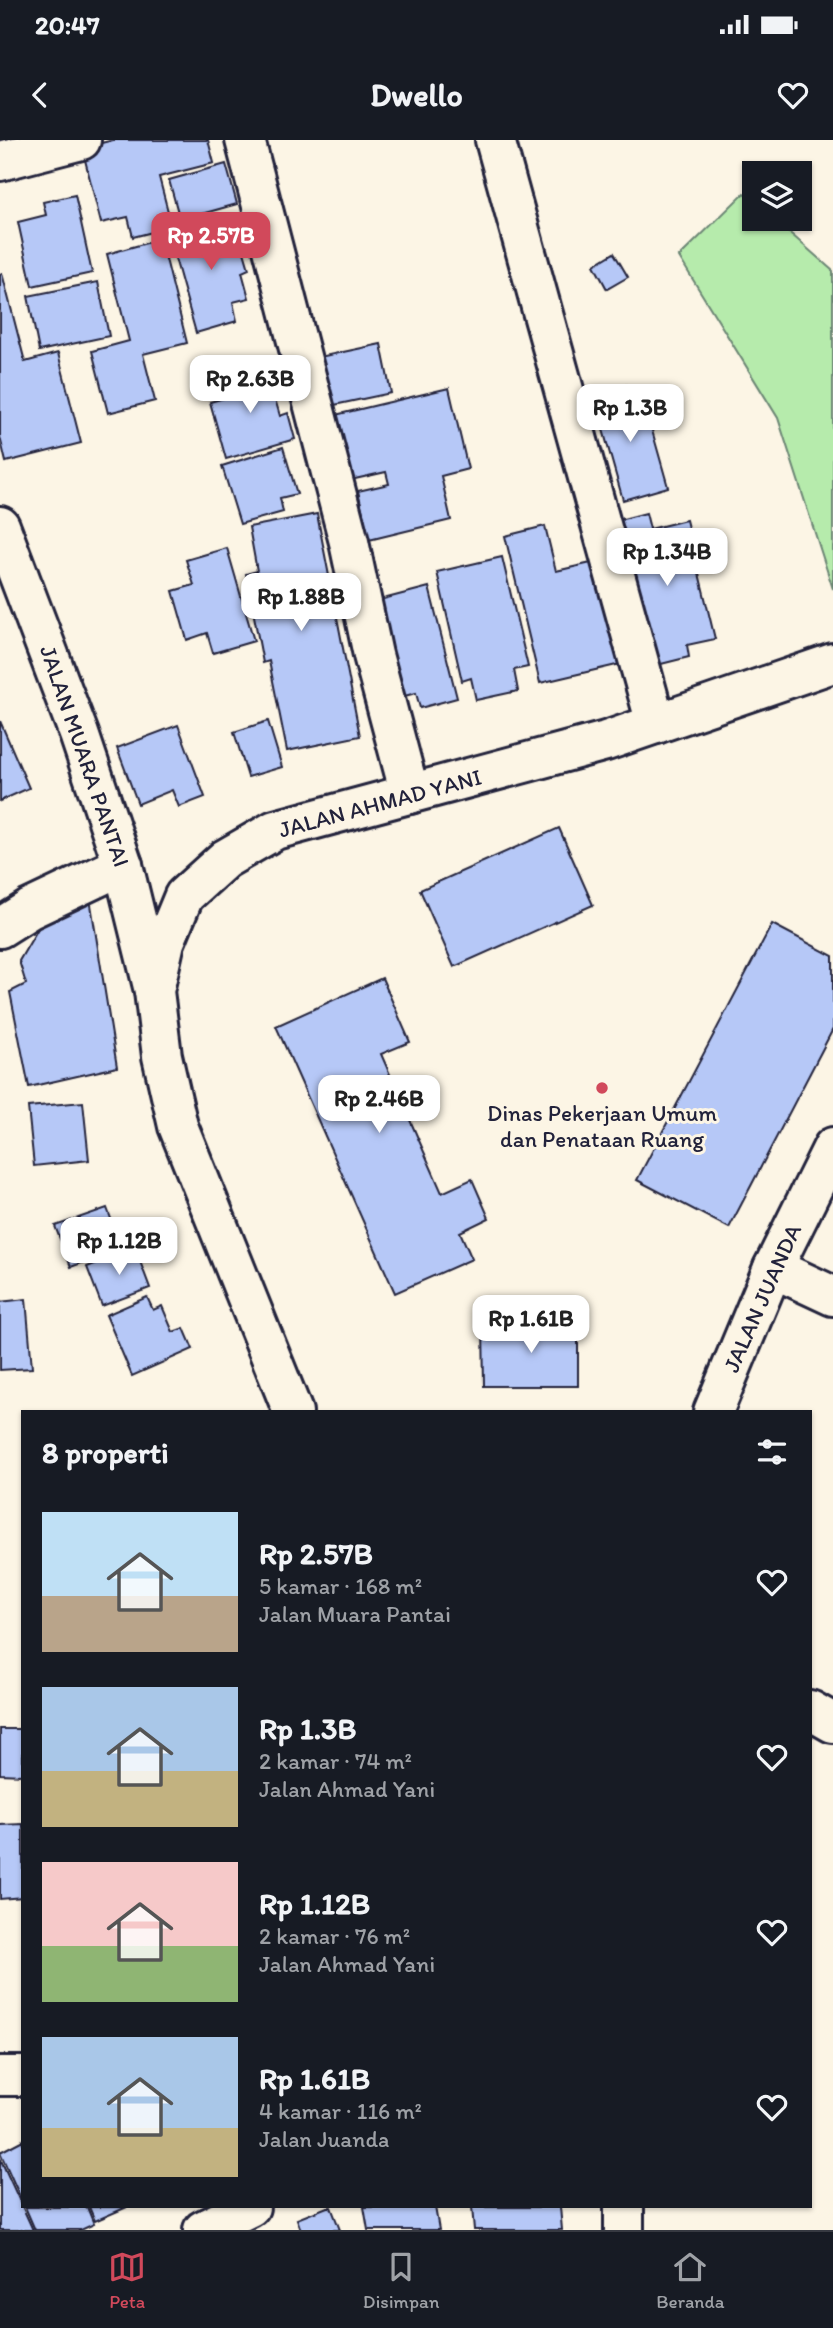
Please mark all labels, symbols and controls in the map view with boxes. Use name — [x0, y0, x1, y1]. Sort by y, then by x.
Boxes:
text: 20:47 — [35, 9, 100, 41]
icon: back — [21, 76, 59, 114]
text: Dwello — [370, 76, 463, 114]
icon: heart — [774, 76, 812, 114]
map controls — [742, 161, 812, 231]
button: layers — [742, 161, 812, 231]
pin: Rp 2.57B — [139, 212, 283, 272]
text: Rp 2.57B — [167, 221, 255, 249]
pin: Rp 2.63B — [178, 356, 322, 415]
text: Rp 2.63B — [206, 364, 294, 392]
pin: Rp 1.3B — [565, 384, 695, 444]
text: Rp 1.3B — [593, 393, 667, 421]
pin: Rp 1.34B — [595, 528, 739, 588]
text: Rp 1.34B — [623, 537, 711, 565]
pin: Rp 1.88B — [229, 574, 373, 633]
text: Rp 1.88B — [257, 582, 345, 610]
street label: JALAN MUARA PANTAI — [34, 642, 136, 870]
street label: JALAN AHMAD YANI — [276, 762, 484, 844]
pin: Rp 2.46B — [307, 1076, 451, 1135]
marker: Dinas Pekerjaan Umum dan Penataan Ruang — [594, 1080, 610, 1096]
text: Rp 2.46B — [334, 1084, 424, 1112]
place label: Dinas Pekerjaan Umum dan Penataan Ruang — [487, 1099, 717, 1153]
pin: Rp 1.12B — [47, 1218, 191, 1277]
street label: JALAN JUANDA — [717, 1219, 807, 1376]
text: Rp 1.12B — [76, 1226, 162, 1254]
pin: Rp 1.61B — [459, 1296, 603, 1355]
text: Rp 1.61B — [488, 1304, 574, 1332]
icon: filters — [753, 1433, 791, 1471]
text: 8 properti — [42, 1434, 169, 1471]
text: Rp 2.57B — [259, 1535, 373, 1572]
icon: home — [98, 1540, 182, 1624]
icon: heart — [753, 1563, 791, 1601]
text: 5 kamar · 168 m² — [259, 1572, 422, 1600]
text: Jalan Muara Pantai — [259, 1600, 451, 1628]
text: Rp 1.3B — [259, 1710, 356, 1747]
icon: home — [98, 1715, 182, 1799]
icon: heart — [753, 1738, 791, 1776]
text: 2 kamar · 74 m² — [259, 1747, 412, 1775]
text: Jalan Ahmad Yani — [259, 1775, 435, 1803]
text: Rp 1.12B — [259, 1885, 370, 1922]
icon: home — [98, 1890, 182, 1974]
icon: heart — [753, 1913, 791, 1951]
text: 2 kamar · 76 m² — [259, 1922, 410, 1950]
text: Jalan Ahmad Yani — [259, 1950, 435, 1978]
text: Rp 1.61B — [259, 2060, 370, 2097]
icon: home — [98, 2065, 182, 2149]
icon: heart — [753, 2088, 791, 2126]
text: 4 kamar · 116 m² — [259, 2097, 422, 2125]
text: Jalan Juanda — [259, 2125, 389, 2153]
tab: Peta — [108, 2248, 146, 2313]
tab: Disimpan — [363, 2248, 440, 2313]
tab: Beranda — [656, 2248, 725, 2313]

